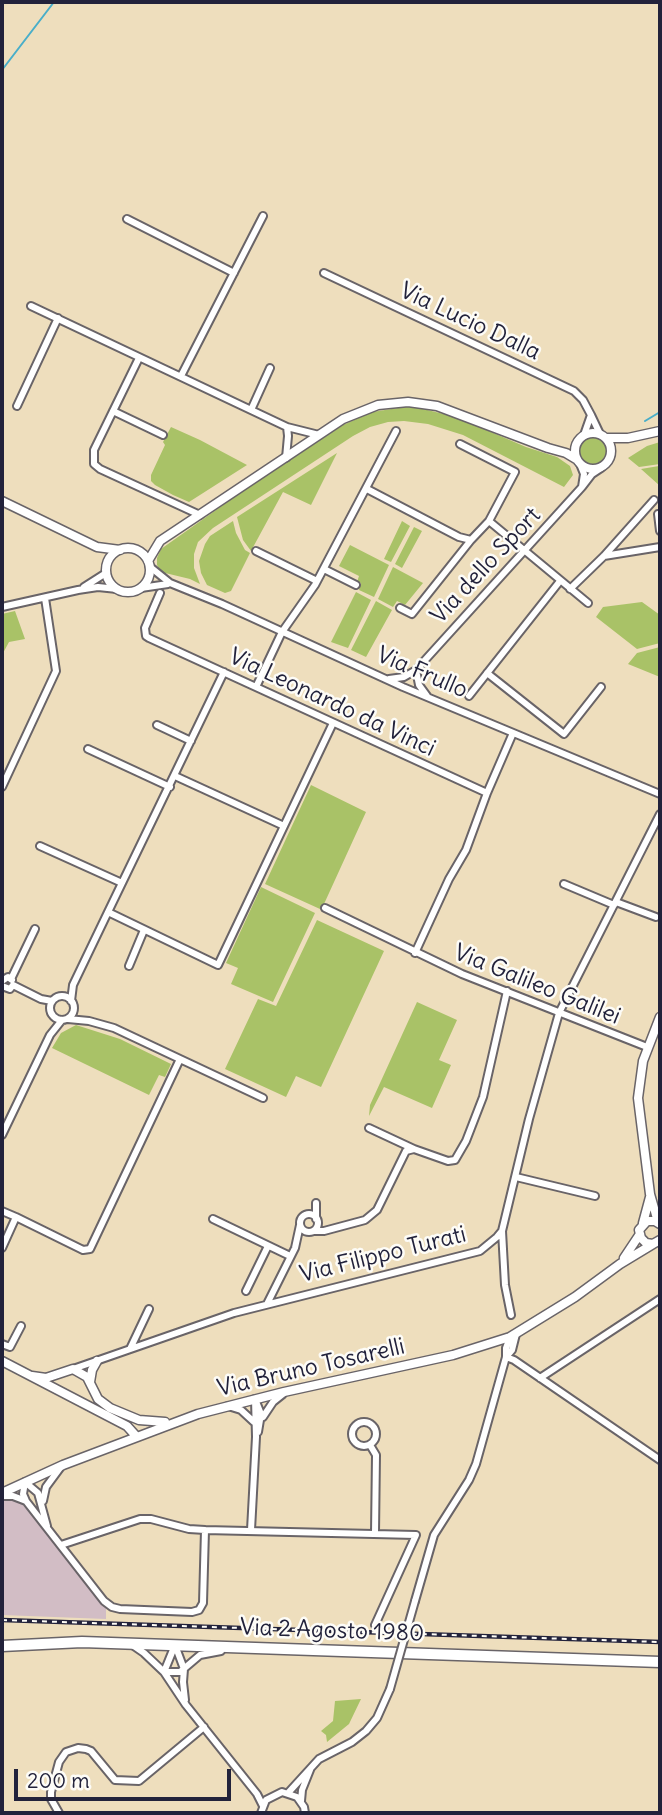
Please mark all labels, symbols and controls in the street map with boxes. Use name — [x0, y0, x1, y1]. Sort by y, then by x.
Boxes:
street label: Via Lucio Dalla — [395, 277, 545, 367]
street label: Via dello Sport — [425, 502, 547, 630]
street label: Via Frullo — [372, 641, 472, 705]
street label: Via Leonardo da Vinci — [224, 643, 440, 763]
street label: Via Galileo Galilei — [450, 939, 624, 1031]
street label: Via Filippo Turati — [297, 1221, 469, 1289]
street label: Via Bruno Tosarelli — [215, 1333, 407, 1403]
street label: Via 2 Agosto 1980 — [240, 1614, 424, 1648]
scale bar — [18, 1756, 234, 1800]
text: 200 m — [27, 1767, 90, 1794]

